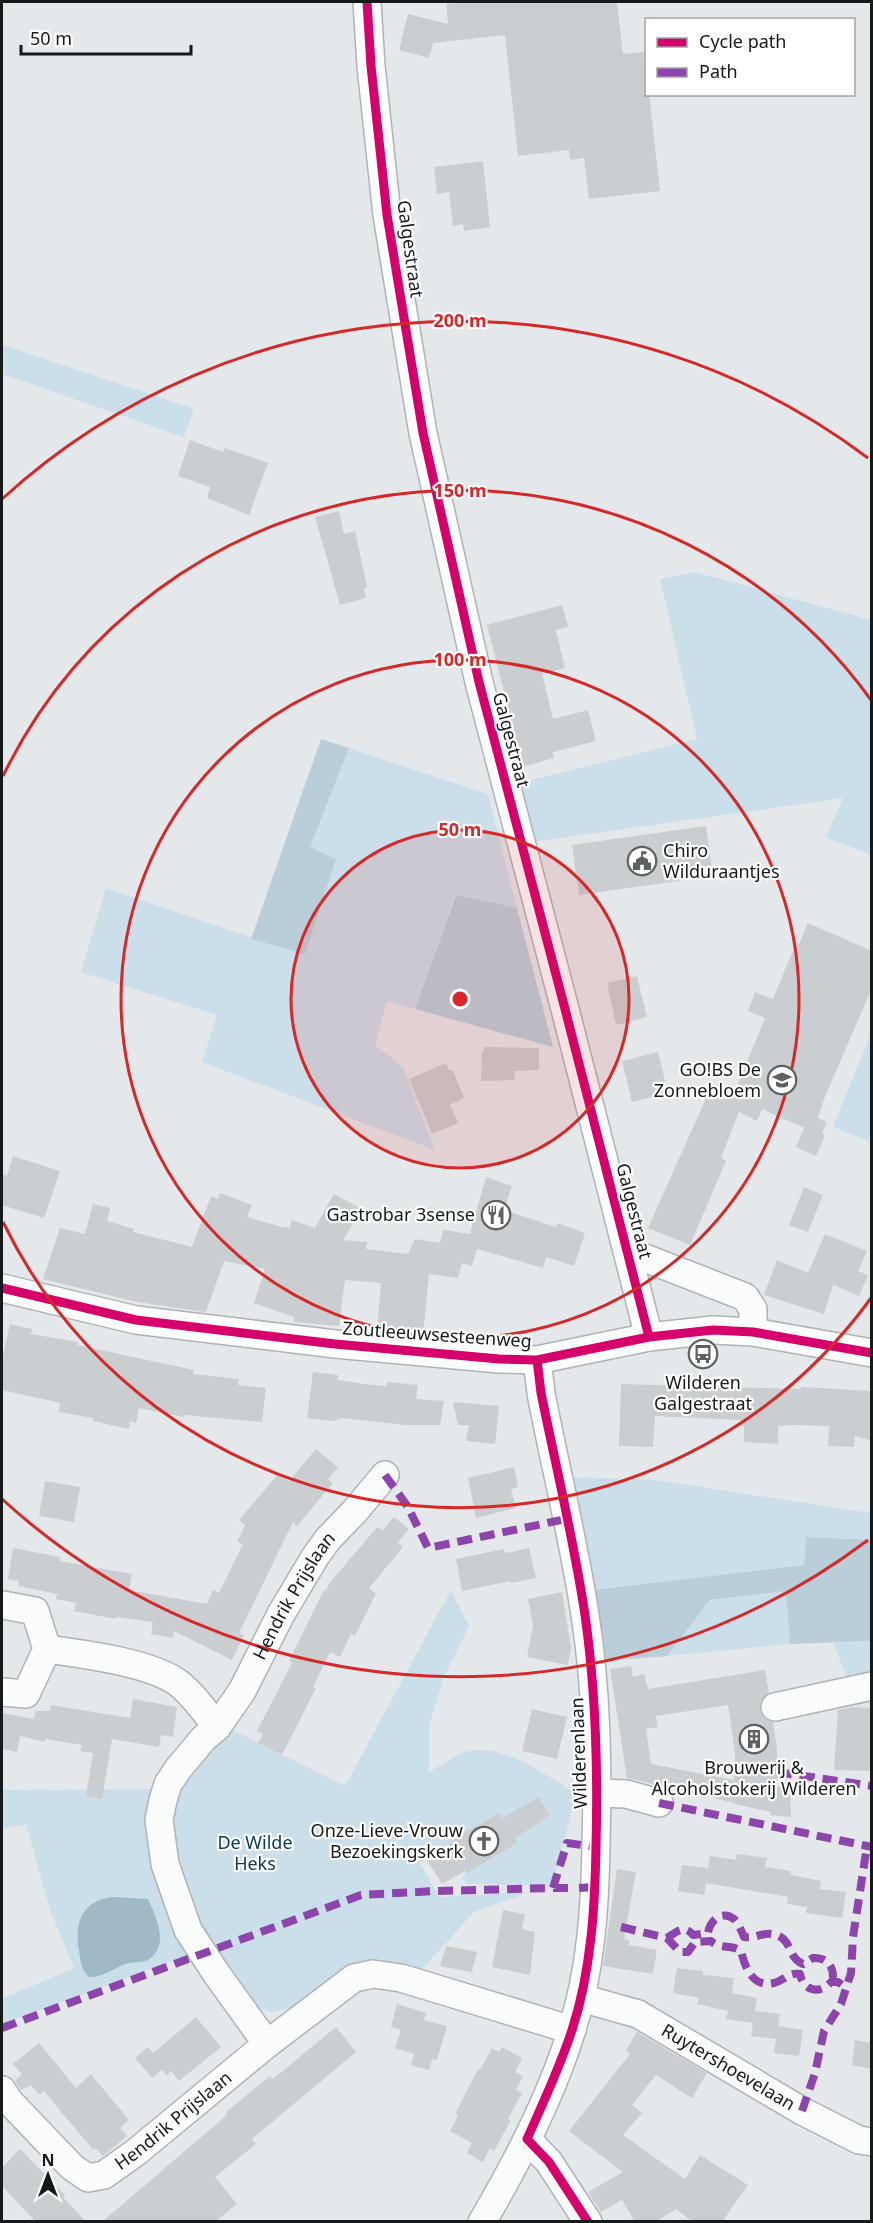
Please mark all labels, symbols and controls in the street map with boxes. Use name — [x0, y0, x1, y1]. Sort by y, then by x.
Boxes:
scale bar — [21, 18, 190, 56]
legend — [645, 18, 855, 96]
text: 50 m — [30, 26, 72, 50]
text: Cycle path — [699, 29, 786, 53]
text: Path — [699, 59, 738, 83]
street label: Galgestraat — [392, 199, 430, 300]
text: 200 m — [433, 308, 487, 332]
text: 150 m — [433, 478, 487, 502]
text: 100 m — [433, 647, 487, 671]
street label: Galgestraat — [488, 689, 536, 791]
text: 50 m — [439, 817, 481, 841]
place label: Chiro Wilduraantjes — [663, 838, 780, 883]
public building icon: Chiro Wilduraantjes — [626, 845, 658, 877]
centre of rings — [450, 989, 470, 1009]
place label: GO!BS De Zonnebloem — [654, 1057, 761, 1102]
school or university icon: GO!BS De Zonnebloem — [766, 1064, 798, 1096]
street label: Galgestraat — [611, 1160, 659, 1262]
restaurant icon: Gastrobar 3sense — [480, 1199, 512, 1231]
place label: Gastrobar 3sense — [326, 1202, 475, 1226]
street label: Zoutleeuwsesteenweg — [342, 1315, 533, 1353]
bus stop icon: Wilderen Galgestraat — [687, 1338, 719, 1370]
place label: Wilderen Galgestraat — [654, 1370, 752, 1415]
street label: Hendrik Prijslaan — [247, 1526, 340, 1664]
street label: Wilderenlaan — [564, 1697, 592, 1809]
building icon: Brouwerij & Alcoholstokerij Wilderen — [738, 1723, 770, 1755]
place label: Brouwerij & Alcoholstokerij Wilderen — [651, 1755, 857, 1800]
place label: Onze-Lieve-Vrouw Bezoekingskerk — [311, 1818, 463, 1863]
church icon: Onze-Lieve-Vrouw Bezoekingskerk — [468, 1825, 500, 1857]
park label: De Wilde Heks — [217, 1830, 293, 1875]
street label: Ruytershoevelaan — [657, 2018, 800, 2115]
street label: Hendrik Prijslaan — [109, 2065, 236, 2175]
north arrow — [18, 2145, 78, 2205]
text: N — [41, 2149, 55, 2171]

